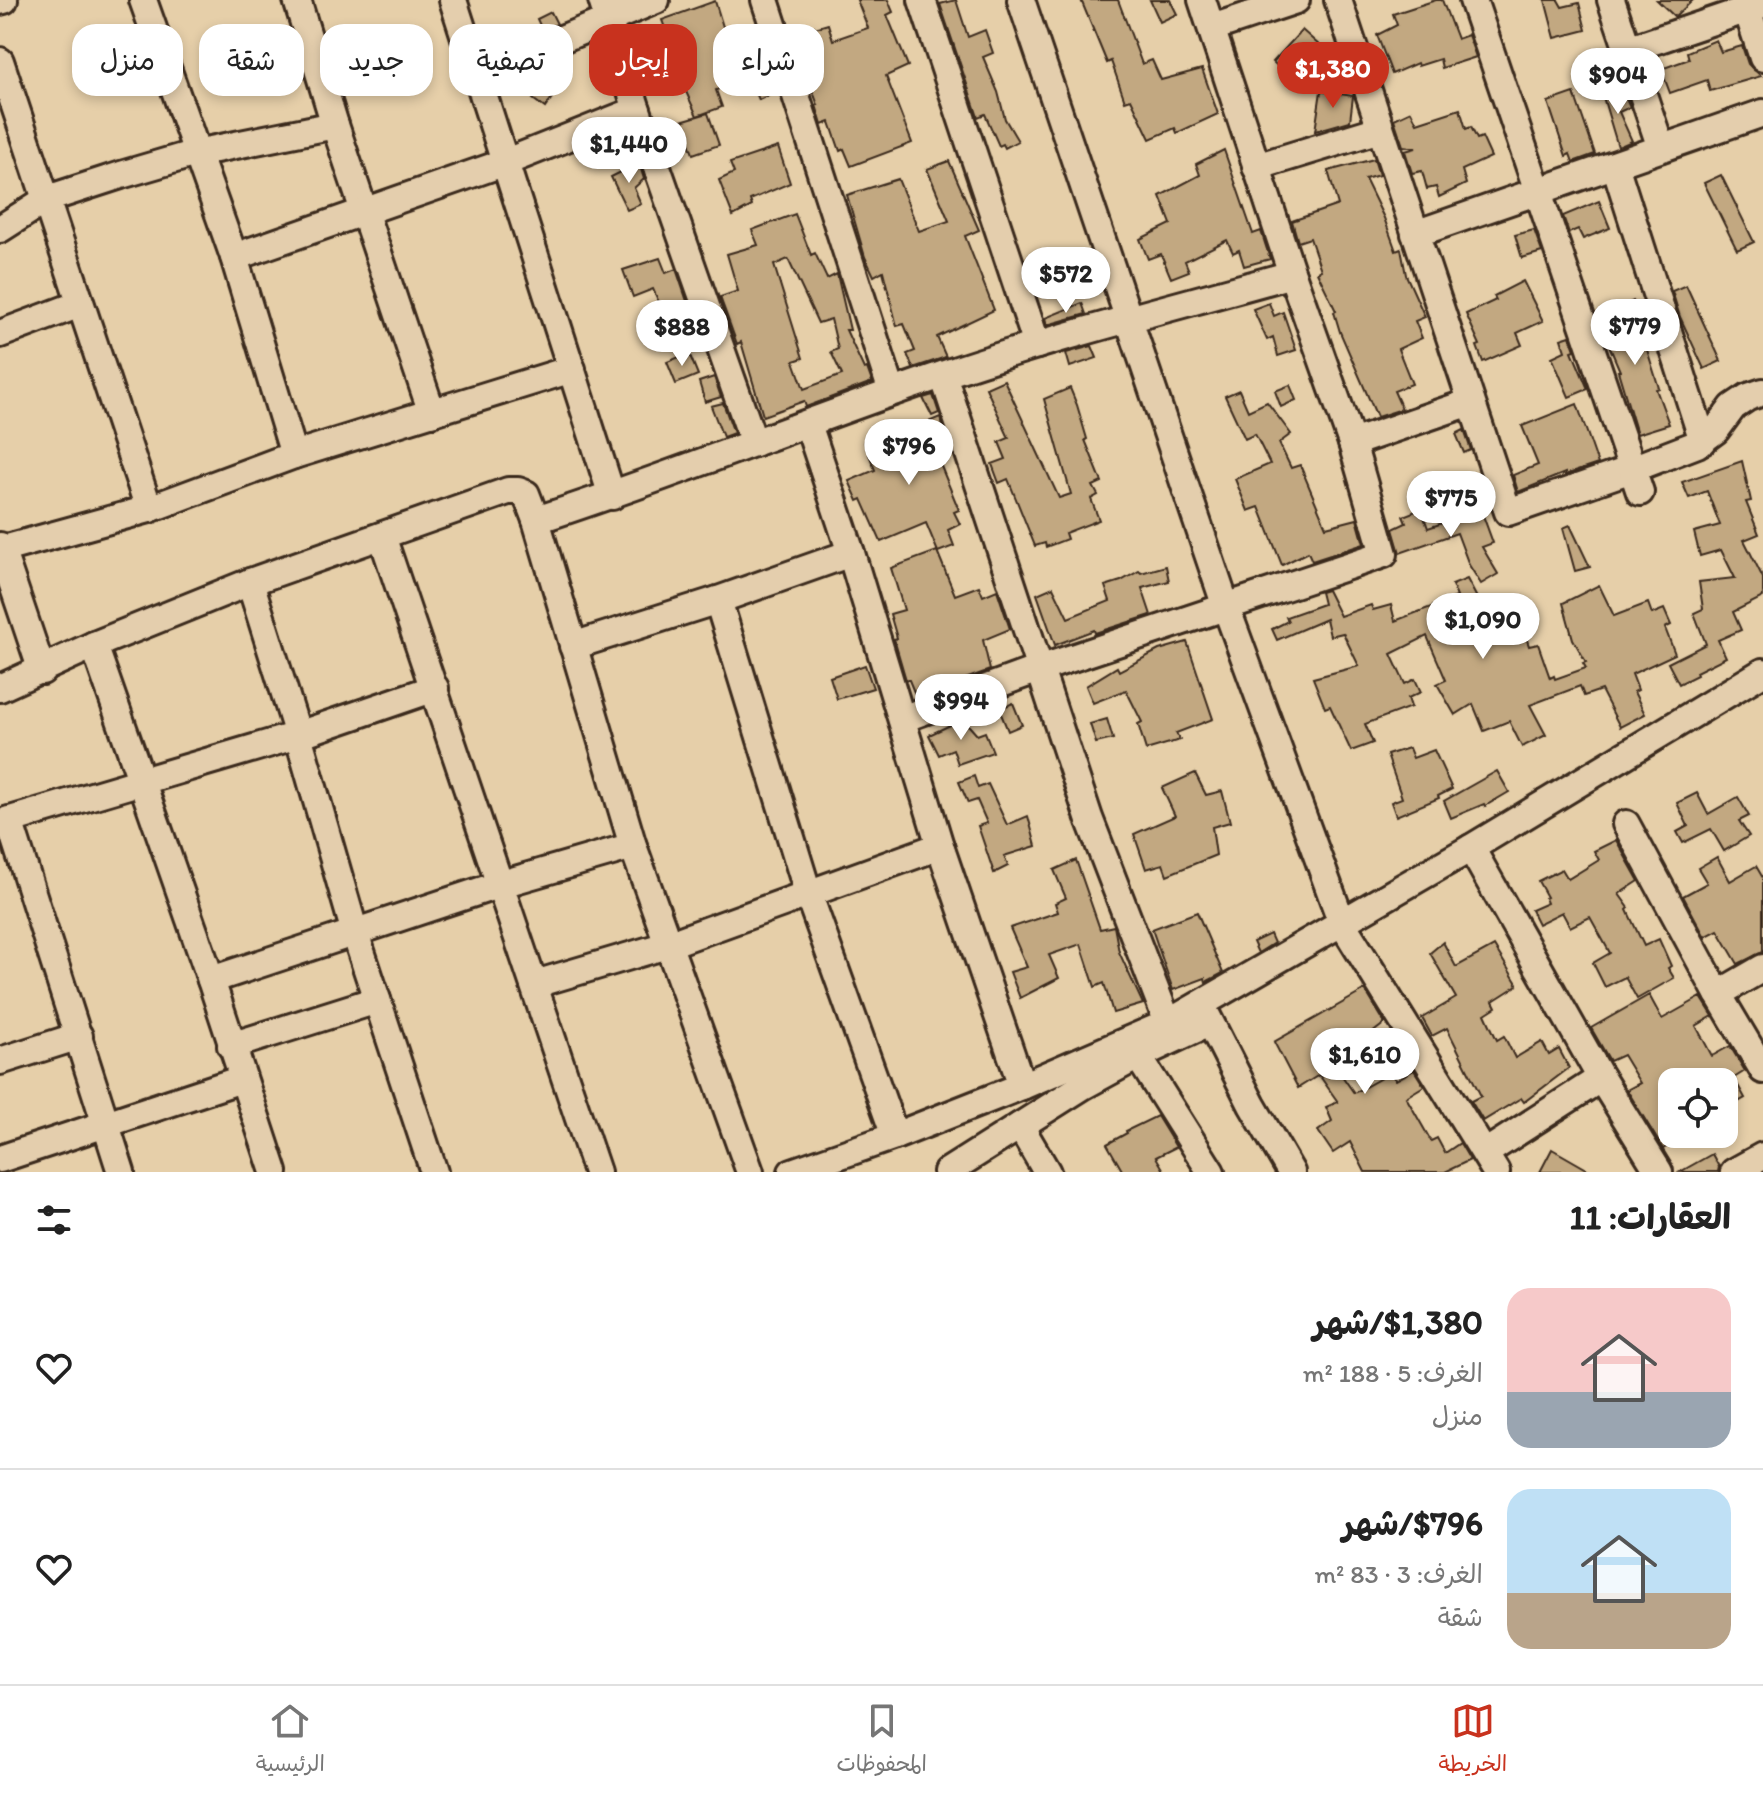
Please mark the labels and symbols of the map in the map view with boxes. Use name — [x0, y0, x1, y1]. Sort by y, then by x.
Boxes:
pin: $1,380 — [1268, 42, 1398, 110]
pin: $904 — [1571, 48, 1665, 116]
pin: $1,440 — [564, 117, 694, 185]
pin: $572 — [1019, 247, 1113, 315]
pin: $779 — [1588, 299, 1682, 367]
pin: $888 — [635, 300, 729, 368]
pin: $796 — [862, 419, 956, 487]
pin: $775 — [1404, 471, 1498, 539]
pin: $1,090 — [1418, 593, 1548, 661]
pin: $994 — [914, 674, 1008, 742]
pin: $1,610 — [1300, 1028, 1430, 1096]

